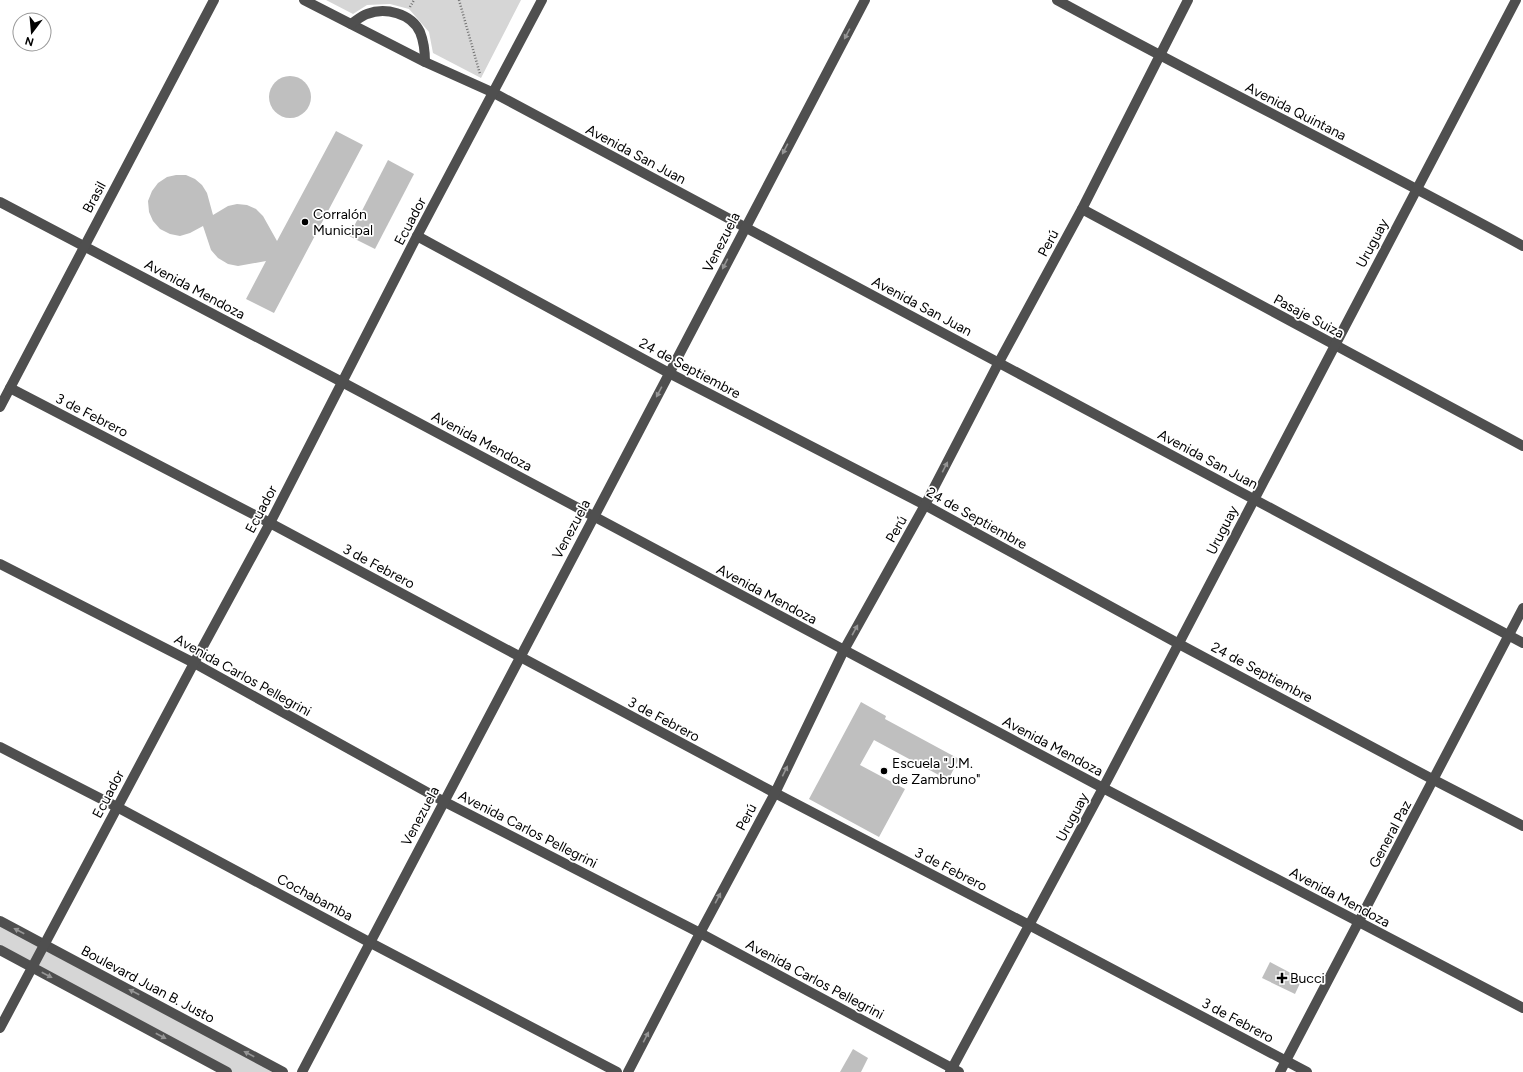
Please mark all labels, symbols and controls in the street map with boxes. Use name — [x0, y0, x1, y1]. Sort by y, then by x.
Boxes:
north arrow — [12, 12, 52, 52]
one-way arrow — [843, 29, 850, 40]
text: N — [23, 34, 35, 49]
street label: Avenida Quintana — [1242, 79, 1349, 144]
street label: Avenida San Juan — [583, 121, 689, 188]
one-way arrow — [782, 143, 789, 155]
street label: Brasil — [79, 179, 110, 216]
street label: Ecuador — [391, 194, 430, 248]
place label: Corralón Municipal — [313, 206, 373, 239]
street label: Venezuela — [699, 210, 744, 275]
street label: Uruguay — [1353, 215, 1393, 271]
marker: Corralón Municipal — [300, 217, 310, 227]
street label: Perú — [1034, 227, 1063, 260]
street label: Avenida Mendoza — [142, 256, 248, 323]
one-way arrow — [722, 258, 728, 270]
street label: Avenida San Juan — [869, 273, 975, 340]
street label: Pasaje Suiza — [1271, 291, 1347, 342]
street label: 24 de Septiembre — [636, 335, 744, 403]
one-way arrow — [655, 386, 662, 398]
street label: 3 de Febrero — [53, 390, 131, 441]
street label: Avenida Mendoza — [429, 408, 535, 475]
street label: Avenida San Juan — [1155, 426, 1261, 493]
one-way arrow — [942, 461, 948, 472]
street label: Ecuador — [242, 482, 281, 536]
street label: 24 de Septiembre — [923, 484, 1030, 553]
street label: Venezuela — [549, 497, 594, 562]
street label: Uruguay — [1203, 502, 1242, 558]
street label: Perú — [882, 513, 911, 546]
street label: 3 de Febrero — [340, 540, 418, 592]
street label: Avenida Mendoza — [714, 561, 820, 628]
one-way arrow — [852, 624, 859, 635]
street label: Avenida Carlos Pellegrini — [171, 631, 314, 720]
street label: 24 de Septiembre — [1208, 639, 1316, 707]
street label: 3 de Febrero — [625, 693, 703, 745]
street label: Avenida Mendoza — [1000, 713, 1106, 780]
place label: Escuela "J.M. de Zambruno" — [892, 755, 981, 788]
one-way arrow — [782, 765, 788, 777]
marker: Escuela "J.M. de Zambruno" — [879, 766, 889, 776]
street label: Ecuador — [89, 767, 128, 821]
street label: Venezuela — [398, 784, 443, 849]
street label: Avenida Carlos Pellegrini — [455, 787, 600, 872]
street label: Uruguay — [1053, 789, 1093, 845]
street label: General Paz — [1366, 797, 1415, 871]
street label: Perú — [732, 801, 761, 834]
street label: 3 de Febrero — [912, 844, 990, 895]
street label: Avenida Mendoza — [1287, 864, 1393, 931]
street label: Cochabamba — [274, 870, 356, 925]
one-way arrow — [715, 893, 722, 904]
one-way arrow — [13, 928, 25, 935]
street label: Avenida Carlos Pellegrini — [743, 936, 887, 1023]
street label: Boulevard Juan B. Justo — [78, 942, 218, 1027]
place label: Bucci — [1290, 970, 1325, 987]
one-way arrow — [41, 971, 53, 978]
marker: Bucci — [1277, 973, 1287, 983]
one-way arrow — [128, 989, 140, 996]
street label: 3 de Febrero — [1199, 994, 1277, 1046]
one-way arrow — [643, 1032, 649, 1043]
one-way arrow — [156, 1033, 167, 1040]
one-way arrow — [243, 1050, 255, 1057]

